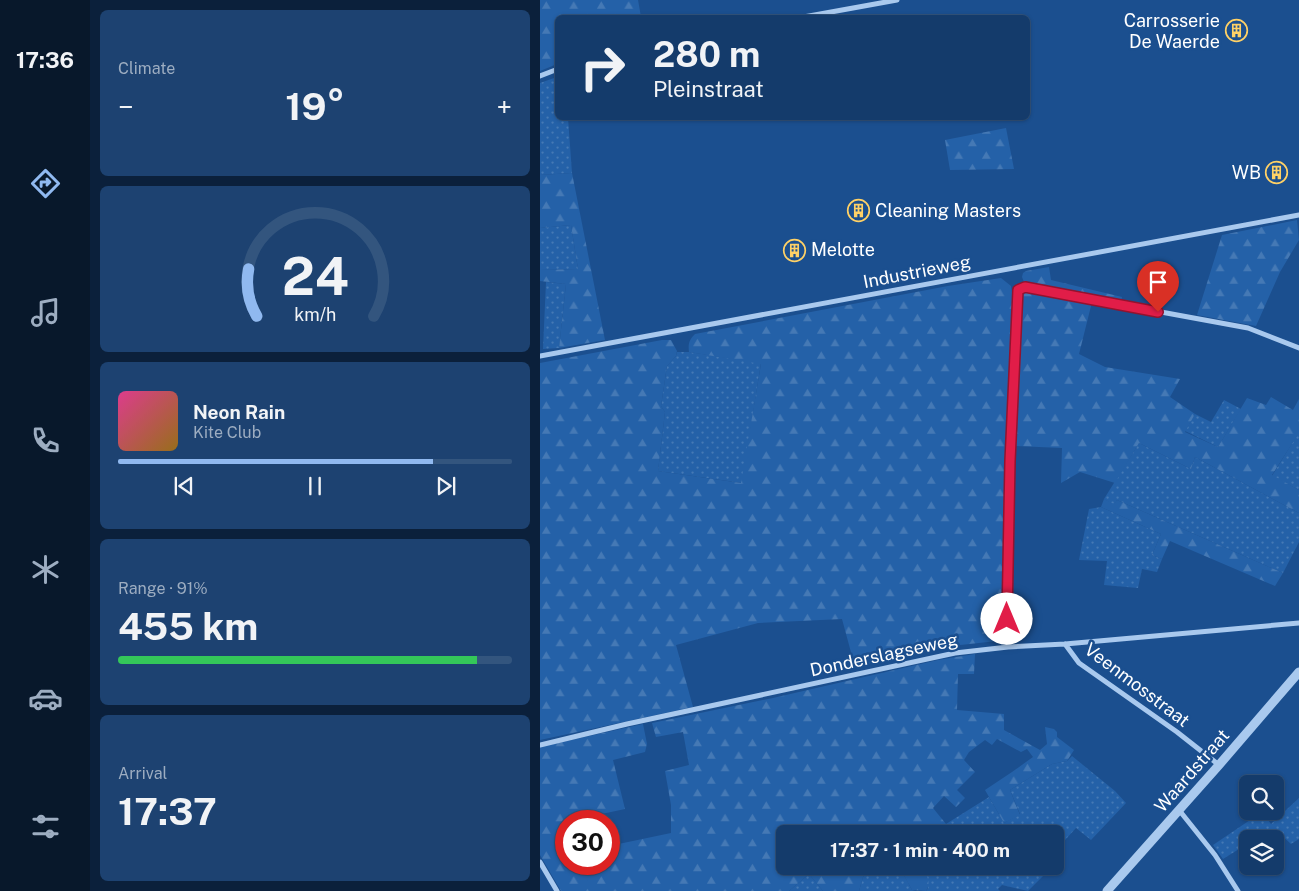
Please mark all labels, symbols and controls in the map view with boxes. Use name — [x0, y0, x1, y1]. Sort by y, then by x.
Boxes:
place label: Carrosserie De Waerde — [1124, 10, 1220, 52]
building icon: Carrosserie De Waerde — [1224, 19, 1248, 43]
text: 280 m — [653, 34, 760, 75]
icon: right — [570, 35, 635, 100]
text: 17:36 — [16, 47, 74, 73]
text: Climate — [118, 59, 175, 78]
text: Pleinstraat — [653, 76, 764, 102]
text: 19° — [285, 84, 345, 129]
text: − — [118, 90, 134, 123]
text: + — [496, 90, 512, 123]
building icon: WB — [1265, 161, 1289, 185]
place label: WB — [1232, 162, 1261, 183]
icon: directions — [28, 166, 63, 201]
building icon: Cleaning Masters — [847, 199, 871, 223]
place label: Cleaning Masters — [875, 200, 1021, 221]
building icon: Melotte — [783, 238, 807, 262]
place label: Melotte — [811, 239, 875, 260]
text: 24 — [281, 246, 349, 307]
street label: Industrieweg — [861, 251, 973, 292]
pin — [1137, 261, 1179, 312]
icon: arrive — [1144, 268, 1172, 296]
icon: music — [28, 295, 63, 330]
text: km/h — [294, 304, 336, 325]
text: Neon Rain — [193, 401, 285, 423]
icon: phone — [28, 423, 63, 458]
text: Kite Club — [193, 423, 261, 442]
icon: previous — [170, 472, 198, 500]
icon: pause — [301, 472, 329, 500]
icon: next — [432, 472, 460, 500]
icon: climate — [28, 552, 63, 587]
text: Range · 91% — [118, 579, 208, 598]
position arrow — [980, 592, 1032, 644]
text: 455 km — [118, 604, 258, 649]
street label: Donderslagseweg — [808, 629, 960, 680]
street label: Veenmosstraat — [1081, 638, 1194, 731]
icon: car — [28, 681, 63, 716]
street label: Waardstraat — [1150, 725, 1233, 816]
text: Arrival — [118, 764, 167, 783]
map controls — [1239, 775, 1284, 875]
button: search — [1239, 775, 1284, 820]
text: 17:37 — [118, 789, 217, 834]
icon: filters — [28, 809, 63, 844]
speed limit sign: 30 — [555, 810, 620, 875]
button: layers — [1239, 830, 1284, 875]
text: 17:37 · 1 min · 400 m — [830, 839, 1010, 861]

